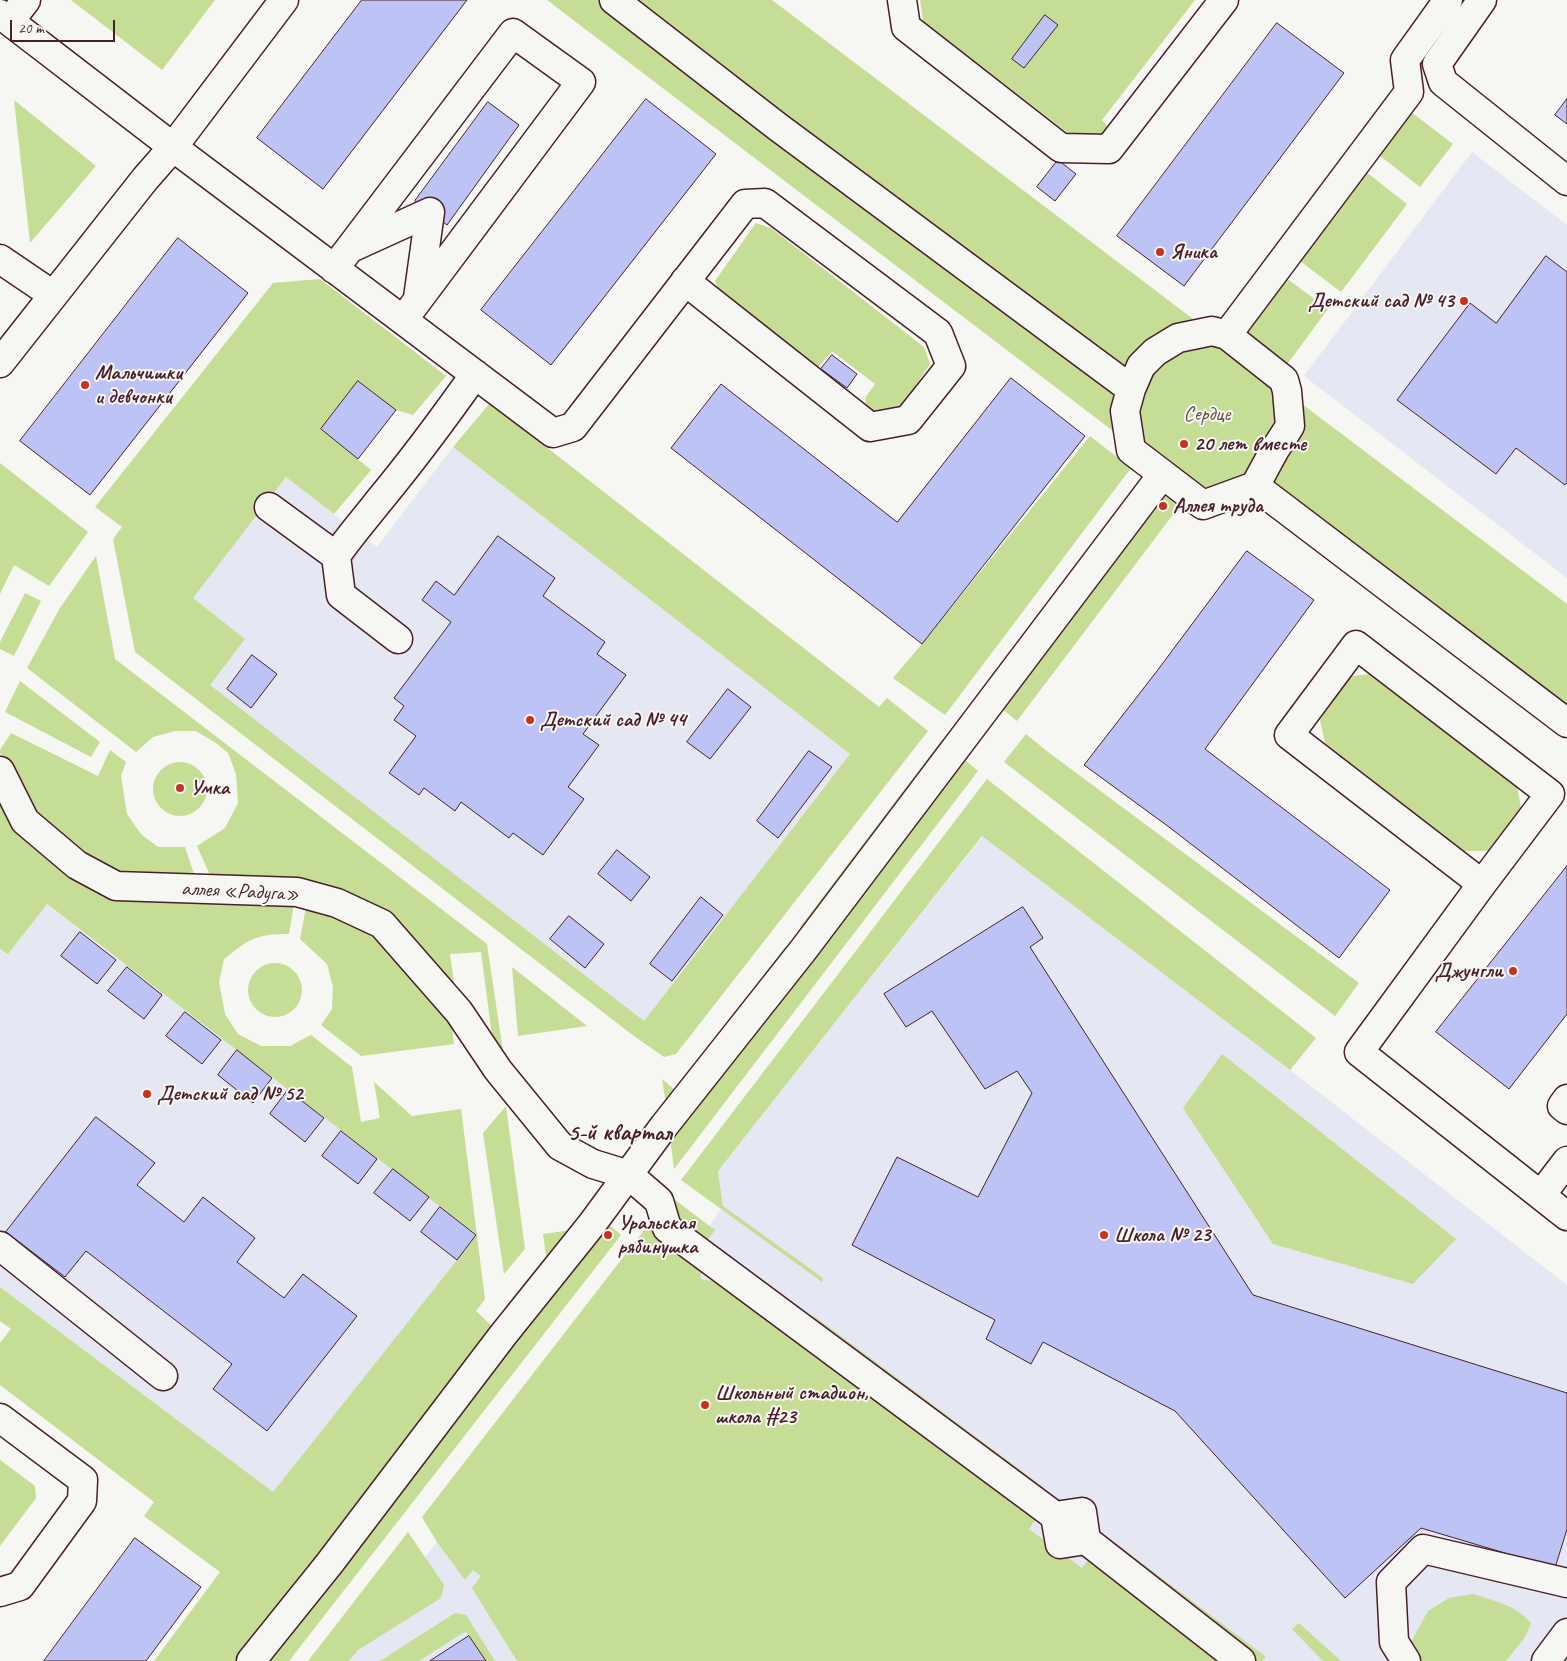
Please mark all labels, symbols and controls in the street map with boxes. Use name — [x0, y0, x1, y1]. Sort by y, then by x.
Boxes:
scale bar — [12, 10, 118, 42]
text: 20 m — [18, 19, 44, 38]
place label: Яника — [1170, 239, 1217, 265]
marker: Яника — [1154, 246, 1166, 258]
place label: Детский сад № 43 — [1308, 288, 1454, 314]
marker: Детский сад № 43 — [1458, 295, 1470, 307]
place label: Мальчишки и девчонки — [95, 360, 182, 410]
marker: Мальчишки и девчонки — [79, 379, 91, 391]
park label: Сердце — [1184, 401, 1230, 427]
place label: 20 лет вместе — [1194, 431, 1306, 457]
marker: 20 лет вместе — [1178, 438, 1190, 450]
place label: Аллея труда — [1173, 493, 1263, 519]
marker: Аллея труда — [1157, 500, 1169, 512]
place label: Детский сад № 44 — [540, 707, 686, 733]
marker: Детский сад № 44 — [524, 714, 536, 726]
place label: Умка — [190, 775, 229, 801]
marker: Умка — [174, 782, 186, 794]
street label: аллея «Радуга» — [180, 876, 300, 908]
place label: Джунгли — [1435, 958, 1503, 984]
marker: Джунгли — [1507, 965, 1519, 977]
place label: Детский сад № 52 — [157, 1081, 303, 1107]
marker: Детский сад № 52 — [141, 1088, 153, 1100]
district label: 5-й квартал — [568, 1120, 672, 1148]
place label: Уральская рябинушка — [618, 1210, 697, 1260]
place label: Школа № 23 — [1114, 1222, 1210, 1248]
marker: Уральская рябинушка — [602, 1229, 614, 1241]
marker: Школа № 23 — [1098, 1229, 1110, 1241]
place label: Школьный стадион, школа #23 — [715, 1380, 868, 1430]
marker: Школьный стадион, школа #23 — [699, 1399, 711, 1411]

